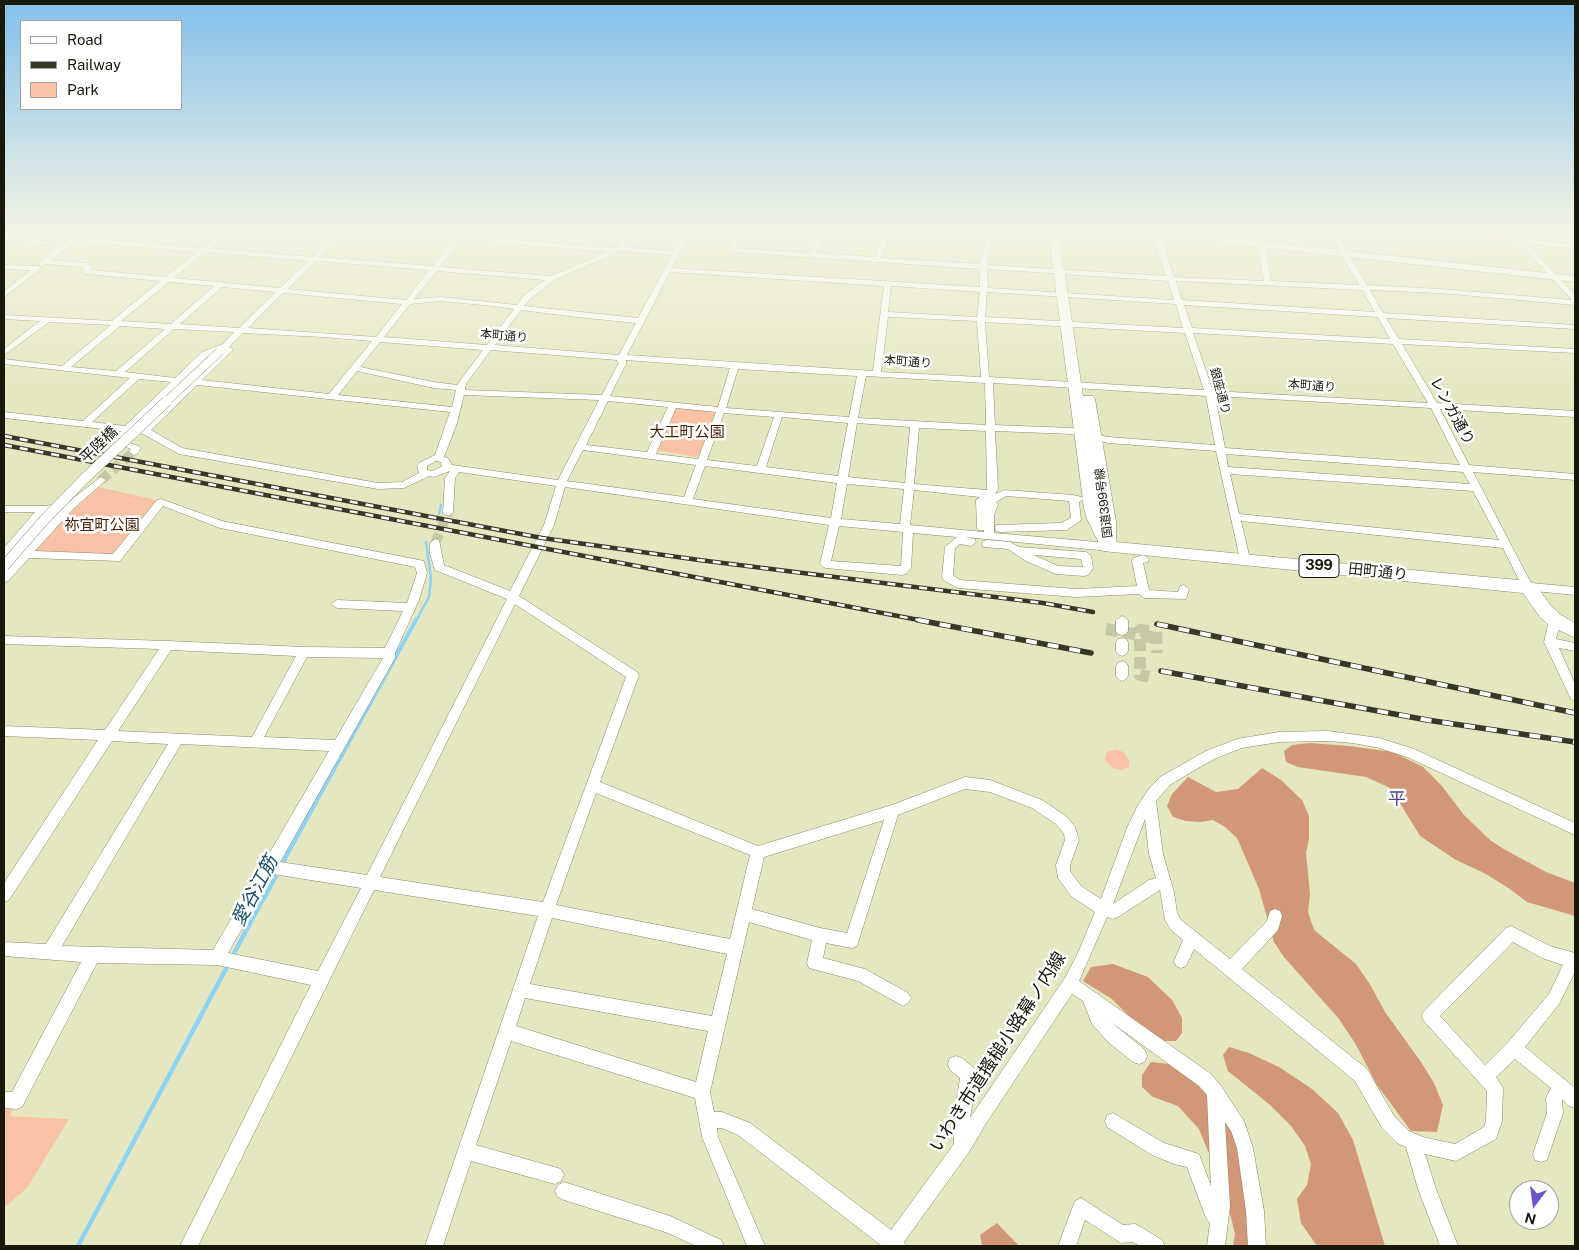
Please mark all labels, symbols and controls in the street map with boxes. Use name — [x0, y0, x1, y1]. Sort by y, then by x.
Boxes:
legend — [20, 20, 182, 110]
text: Road — [67, 31, 103, 48]
text: Railway — [67, 56, 121, 73]
text: Park — [67, 81, 99, 98]
street label: 本町通り — [479, 327, 529, 345]
street label: 本町通り — [884, 353, 932, 371]
street label: 銀座通り — [1207, 366, 1233, 416]
street label: レンガ通り — [1426, 374, 1478, 448]
street label: 本町通り — [1288, 377, 1336, 395]
street label: 平陸橋 — [77, 423, 121, 467]
park label: 大工町公園 — [650, 423, 724, 441]
street label: 国道399号線 — [1093, 467, 1115, 539]
park label: 祢宜町公園 — [65, 516, 139, 534]
road number: 399 — [1299, 554, 1339, 578]
street label: 田町通り — [1347, 560, 1409, 584]
district label: 平 — [1388, 788, 1406, 810]
water label: 愛谷江筋 — [227, 852, 283, 930]
street label: いわき市道搔槌小路幕ノ内線 — [925, 948, 1071, 1156]
north arrow — [1509, 1180, 1559, 1230]
text: N — [1523, 1209, 1538, 1228]

